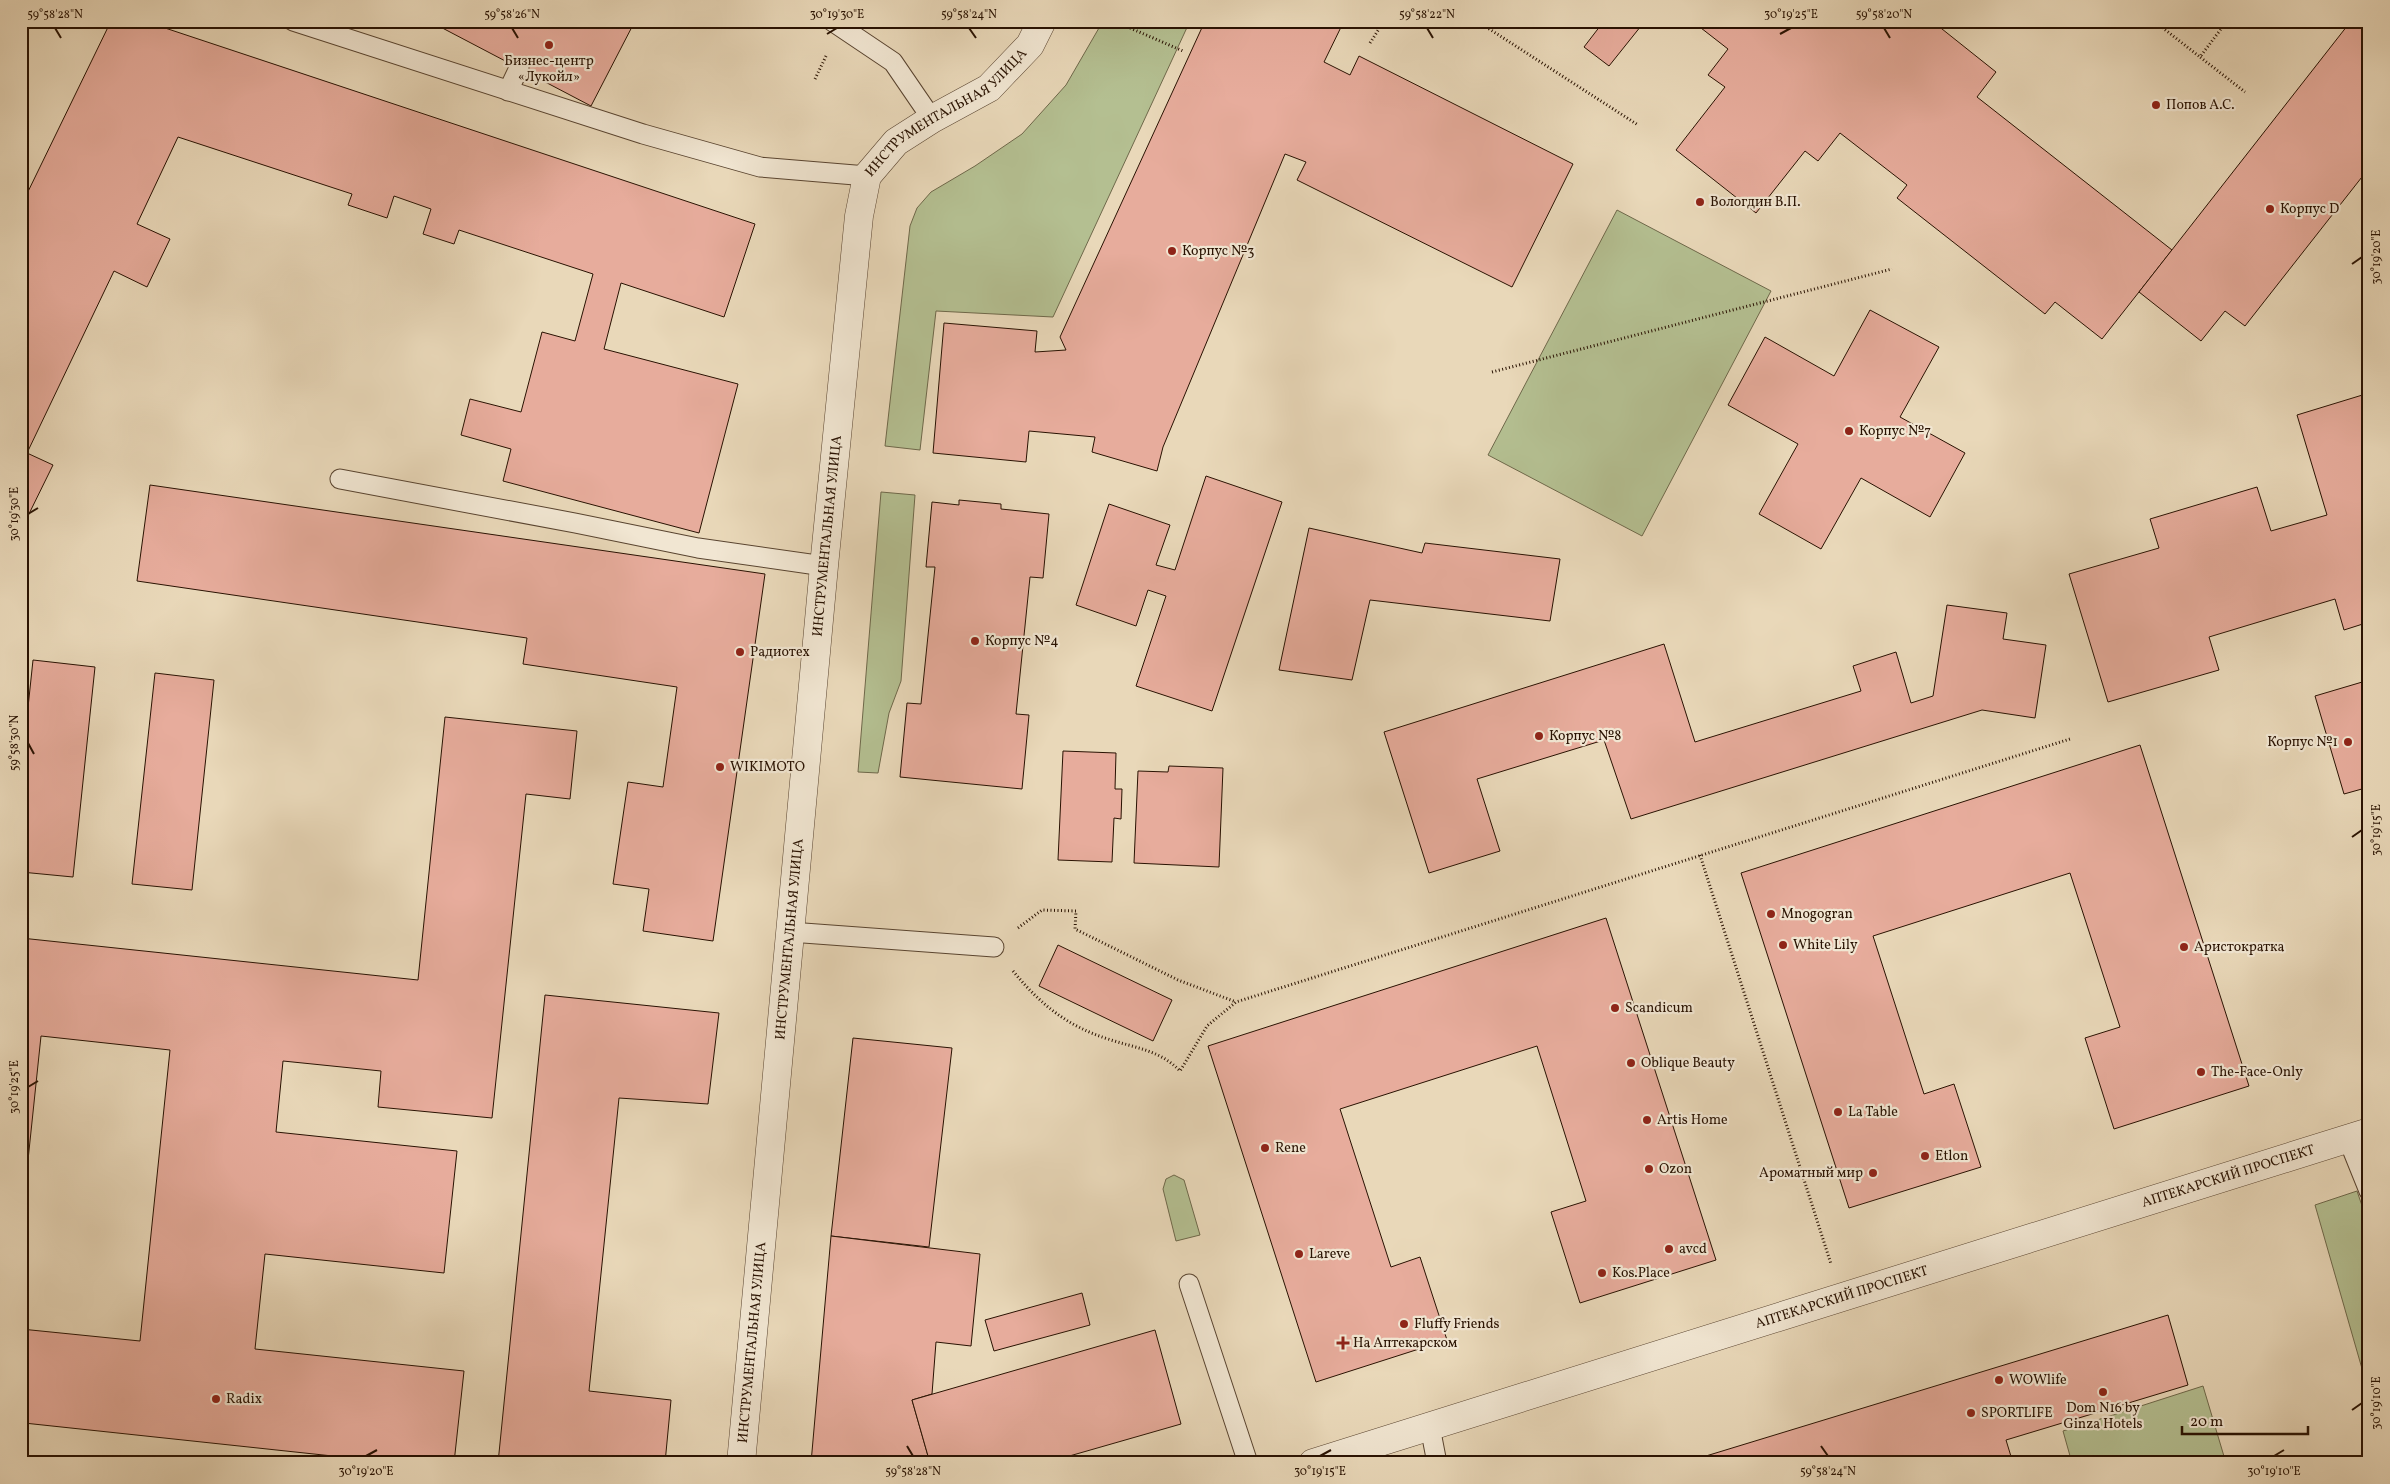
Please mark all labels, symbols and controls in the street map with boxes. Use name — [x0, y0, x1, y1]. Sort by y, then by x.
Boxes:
text: 59°58'28"N — [27, 7, 83, 23]
text: 59°58'26"N — [484, 7, 540, 23]
text: 30°19'30"E — [810, 7, 864, 23]
text: 59°58'24"N — [941, 7, 997, 23]
text: 59°58'22"N — [1399, 7, 1455, 23]
text: 30°19'25"E — [1764, 7, 1818, 23]
text: 59°58'20"N — [1856, 7, 1912, 23]
marker: Бизнес-центр «Лукойл» — [543, 39, 555, 51]
street label: ИНСТРУМЕНТАЛЬНАЯ УЛИЦА — [861, 44, 1032, 181]
place label: Бизнес-центр «Лукойл» — [504, 52, 594, 87]
place label: Попов А.С. — [2166, 96, 2235, 115]
marker: Попов А.С. — [2150, 99, 2162, 111]
place label: Вологдин В.П. — [1710, 193, 1800, 212]
marker: Вологдин В.П. — [1694, 196, 1706, 208]
place label: Корпус D — [2280, 200, 2339, 219]
marker: Корпус D — [2264, 203, 2276, 215]
text: 30°19'20"E — [2369, 230, 2385, 284]
place label: Корпус №3 — [1182, 242, 1254, 261]
marker: Корпус №3 — [1166, 245, 1178, 257]
place label: Корпус №7 — [1859, 422, 1931, 441]
marker: Корпус №7 — [1843, 425, 1855, 437]
street label: ИНСТРУМЕНТАЛЬНАЯ УЛИЦА — [808, 434, 847, 638]
text: 30°19'30"E — [7, 487, 23, 541]
place label: Корпус №4 — [985, 632, 1059, 651]
marker: Корпус №4 — [969, 635, 981, 647]
place label: Радиотех — [750, 643, 810, 662]
marker: Радиотех — [734, 646, 746, 658]
text: 59°58'30"N — [7, 715, 23, 771]
place label: Корпус №8 — [1549, 727, 1621, 746]
marker: Корпус №8 — [1533, 730, 1545, 742]
place label: Корпус №1 — [2267, 733, 2338, 752]
marker: Корпус №1 — [2342, 736, 2354, 748]
place label: WIKIMOTO — [730, 758, 805, 777]
marker: WIKIMOTO — [714, 761, 726, 773]
text: 30°19'15"E — [2369, 804, 2385, 856]
street label: ИНСТРУМЕНТАЛЬНАЯ УЛИЦА — [771, 838, 808, 1041]
place label: Mnogogran — [1781, 905, 1853, 924]
marker: Mnogogran — [1765, 908, 1777, 920]
place label: White Lily — [1793, 936, 1858, 955]
place label: Аристократка — [2194, 938, 2284, 957]
marker: White Lily — [1777, 939, 1789, 951]
marker: Аристократка — [2178, 941, 2190, 953]
place label: Scandicum — [1625, 999, 1693, 1018]
marker: Scandicum — [1609, 1002, 1621, 1014]
place label: Oblique Beauty — [1641, 1054, 1735, 1073]
marker: Oblique Beauty — [1625, 1057, 1637, 1069]
text: 30°19'25"E — [7, 1060, 23, 1114]
place label: The-Face-Only — [2211, 1063, 2303, 1082]
marker: The-Face-Only — [2195, 1066, 2207, 1078]
place label: La Table — [1848, 1103, 1898, 1122]
marker: La Table — [1832, 1106, 1844, 1118]
place label: Artis Home — [1657, 1111, 1728, 1130]
marker: Artis Home — [1641, 1114, 1653, 1126]
place label: Rene — [1275, 1139, 1306, 1158]
street label: АПТЕКАРСКИЙ ПРОСПЕКТ — [2139, 1140, 2317, 1212]
marker: Rene — [1259, 1142, 1271, 1154]
place label: Etlon — [1935, 1147, 1968, 1166]
marker: Etlon — [1919, 1150, 1931, 1162]
place label: Ozon — [1659, 1160, 1692, 1179]
marker: Ozon — [1643, 1163, 1655, 1175]
place label: Ароматный мир — [1759, 1164, 1863, 1183]
marker: Ароматный мир — [1867, 1167, 1879, 1179]
place label: avcd — [1679, 1240, 1707, 1259]
street label: ИНСТРУМЕНТАЛЬНАЯ УЛИЦА — [733, 1241, 771, 1444]
marker: avcd — [1663, 1243, 1675, 1255]
place label: Lareve — [1309, 1245, 1350, 1264]
marker: Lareve — [1293, 1248, 1305, 1260]
street label: АПТЕКАРСКИЙ ПРОСПЕКТ — [1753, 1261, 1931, 1333]
place label: Kos.Place — [1612, 1264, 1670, 1283]
marker: Kos.Place — [1596, 1267, 1608, 1279]
place label: Fluffy Friends — [1414, 1315, 1500, 1334]
marker: Fluffy Friends — [1398, 1318, 1410, 1330]
place label: На Аптекарском — [1353, 1334, 1458, 1353]
marker: На Аптекарском — [1337, 1337, 1349, 1349]
place label: WOWlife — [2009, 1371, 2067, 1390]
marker: WOWlife — [1993, 1374, 2005, 1386]
text: 30°19'10"E — [2369, 1376, 2385, 1430]
marker: Dom N16 by Ginza Hotels — [2097, 1386, 2109, 1398]
place label: Radix — [226, 1390, 262, 1409]
marker: Radix — [210, 1393, 222, 1405]
place label: Dom N16 by Ginza Hotels — [2063, 1399, 2143, 1434]
place label: SPORTLIFE — [1981, 1404, 2053, 1423]
scale bar — [2182, 1404, 2309, 1436]
marker: SPORTLIFE — [1965, 1407, 1977, 1419]
text: 20 m — [2190, 1412, 2223, 1433]
text: 30°19'20"E — [339, 1464, 393, 1480]
text: 59°58'28"N — [885, 1464, 941, 1480]
text: 30°19'15"E — [1294, 1464, 1346, 1480]
text: 59°58'24"N — [1800, 1464, 1856, 1480]
text: 30°19'10"E — [2247, 1464, 2301, 1480]

